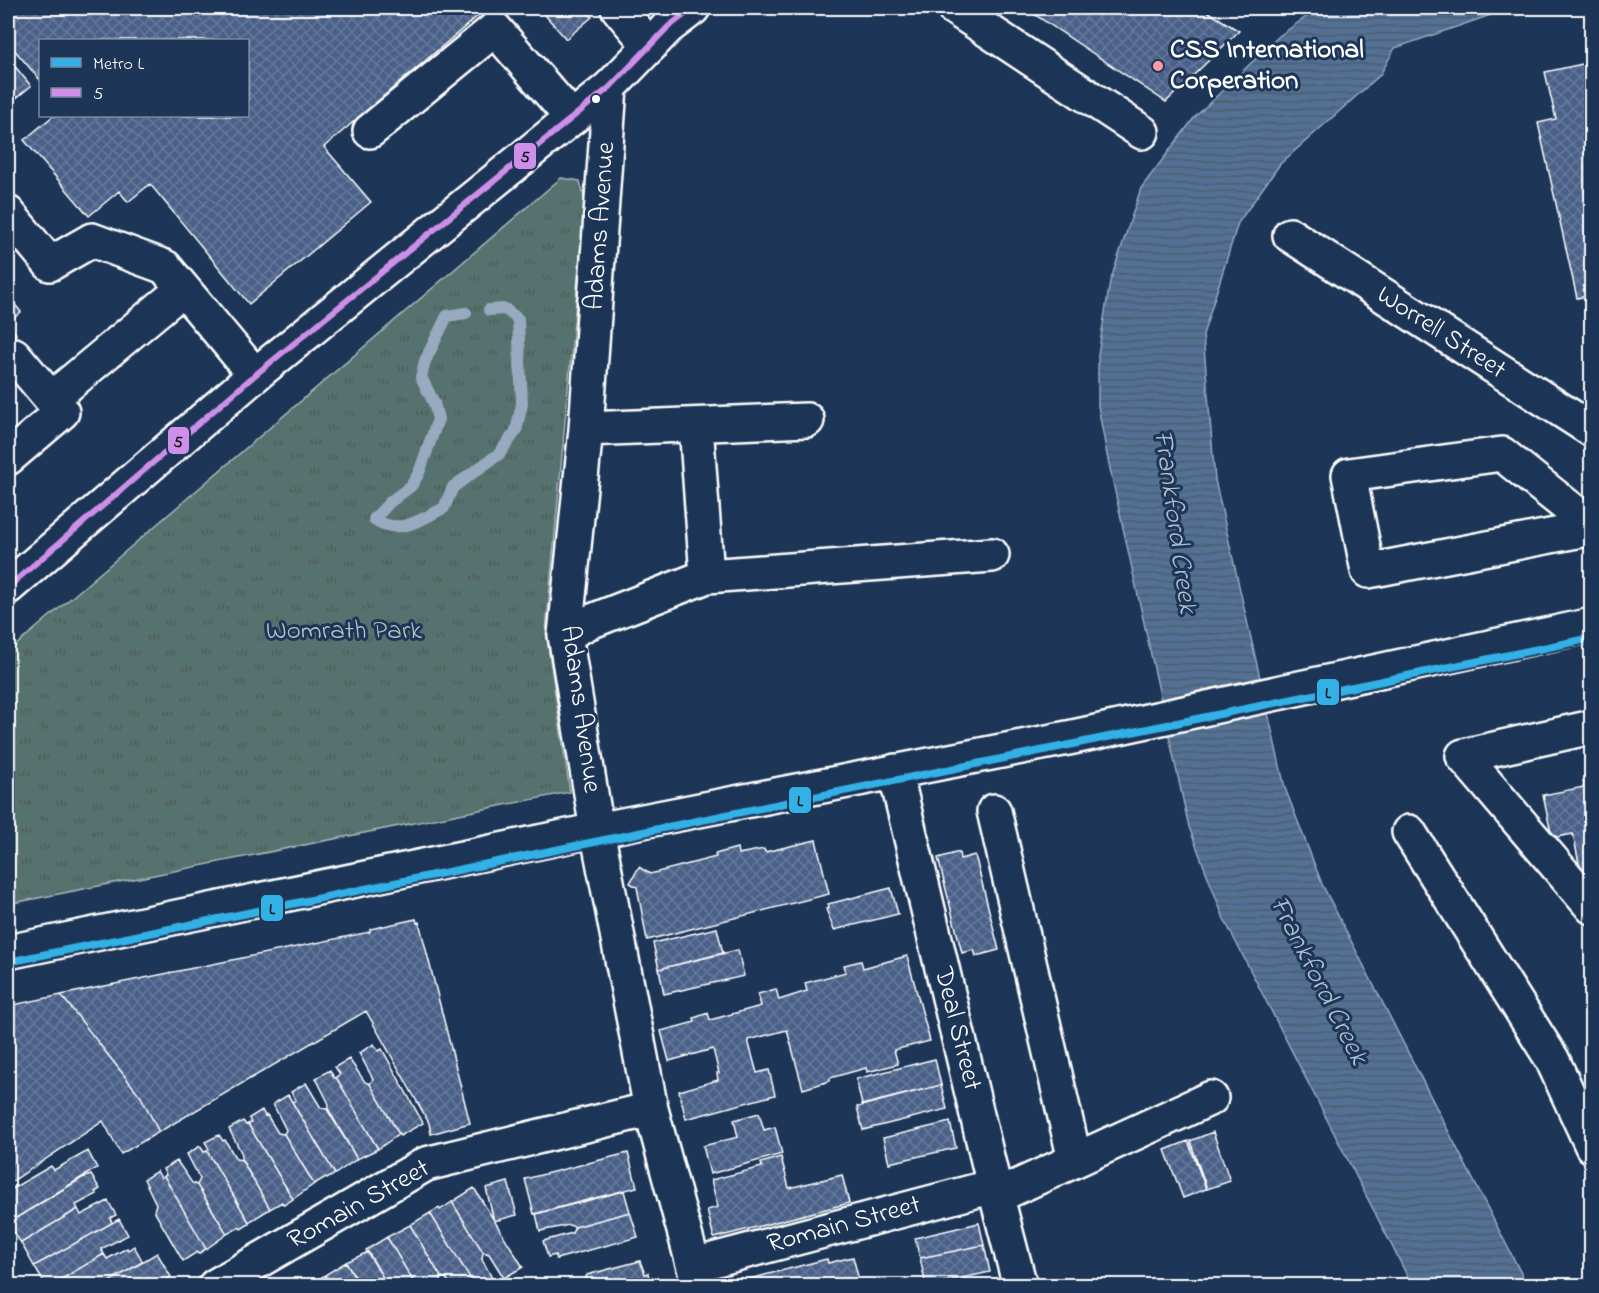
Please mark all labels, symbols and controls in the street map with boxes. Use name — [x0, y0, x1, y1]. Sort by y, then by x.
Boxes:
place label: CSS International Corperation — [1170, 31, 1364, 101]
legend — [39, 39, 249, 117]
text: Metro L — [93, 52, 144, 78]
marker: CSS International Corperation — [1151, 59, 1165, 73]
text: 5 — [93, 82, 103, 108]
unlabelled marker — [590, 93, 602, 105]
street label: Adams Avenue — [576, 140, 626, 311]
line badge: 5 — [513, 142, 537, 170]
text: 5 — [520, 146, 530, 170]
street label: Worrell Street — [1368, 276, 1514, 390]
line badge: 5 — [167, 426, 190, 455]
water label: Frankford Creek — [1141, 428, 1207, 618]
text: 5 — [173, 431, 183, 455]
park label: Womrath Park — [266, 612, 422, 651]
street label: Adams Avenue — [549, 623, 611, 796]
line badge: L — [1316, 678, 1340, 706]
text: L — [1325, 682, 1332, 706]
line badge: L — [788, 786, 812, 814]
text: L — [797, 790, 804, 814]
water label: Frankford Creek — [1258, 890, 1379, 1074]
line badge: L — [260, 894, 284, 922]
text: L — [269, 898, 276, 922]
street label: Deal Street — [923, 962, 991, 1095]
street label: Romain Street — [281, 1150, 437, 1260]
street label: Romain Street — [763, 1186, 925, 1264]

